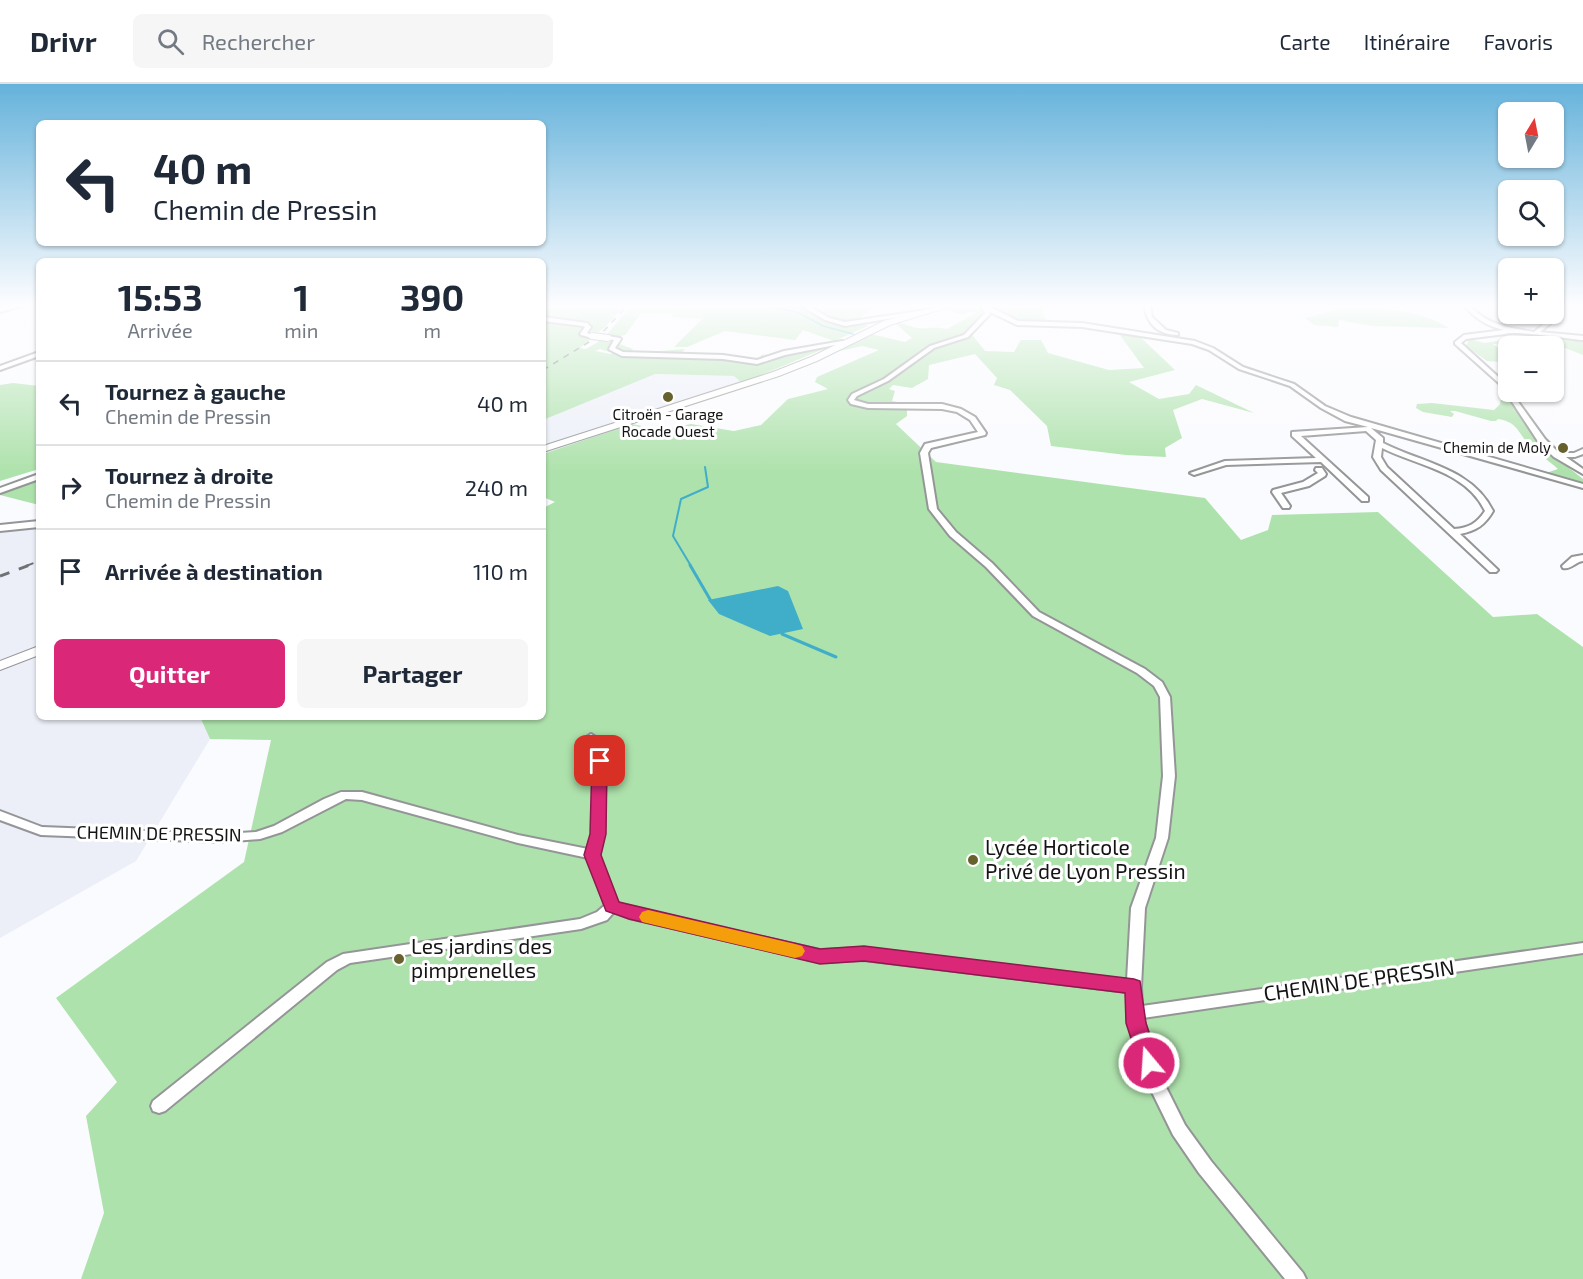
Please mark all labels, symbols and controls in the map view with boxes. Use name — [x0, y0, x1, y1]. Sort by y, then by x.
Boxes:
search box — [133, 14, 553, 68]
text: Drivr — [30, 24, 97, 58]
icon: search — [154, 25, 187, 58]
text: Rechercher — [202, 28, 315, 54]
text: Carte — [1279, 29, 1331, 54]
text: Itinéraire — [1364, 29, 1450, 54]
text: Favoris — [1483, 29, 1553, 54]
north arrow — [1498, 102, 1564, 168]
map controls — [1498, 102, 1564, 402]
text: 40 m — [153, 142, 252, 192]
icon: left — [54, 144, 132, 222]
button: search — [1498, 180, 1564, 246]
text: Chemin de Pressin — [153, 193, 377, 225]
button: + — [1498, 258, 1564, 324]
text: 15:53 — [118, 275, 203, 318]
text: 1 — [293, 275, 309, 318]
text: 390 — [400, 275, 464, 318]
text: Arrivée — [127, 318, 193, 342]
text: min — [284, 318, 318, 342]
text: m — [423, 318, 441, 342]
button: − — [1498, 336, 1564, 402]
text: Tournez à gauche — [105, 378, 286, 404]
icon: left — [54, 387, 87, 420]
text: 40 m — [477, 390, 528, 416]
marker: Citroën - Garage Rocade Ouest — [661, 390, 675, 404]
text: Chemin de Pressin — [105, 404, 271, 428]
place label: Citroën - Garage Rocade Ouest — [613, 405, 723, 440]
place label: Chemin de Moly — [1443, 438, 1551, 456]
marker: Chemin de Moly — [1556, 441, 1570, 455]
text: Tournez à droite — [105, 462, 274, 488]
icon: right — [54, 471, 87, 504]
text: 240 m — [465, 474, 528, 500]
text: Chemin de Pressin — [105, 488, 271, 512]
icon: arrive — [54, 555, 87, 588]
text: Arrivée à destination — [105, 558, 323, 584]
text: 110 m — [473, 558, 528, 584]
button: Quitter — [54, 639, 285, 708]
button: Partager — [297, 639, 528, 708]
pin — [574, 735, 625, 786]
icon: arrive — [583, 744, 616, 777]
street label: CHEMIN DE PRESSIN — [76, 821, 242, 845]
place label: Lycée Horticole Privé de Lyon Pressin — [985, 834, 1186, 883]
marker: Lycée Horticole Privé de Lyon Pressin — [966, 853, 980, 867]
place label: Les jardins des pimprenelles — [411, 933, 552, 982]
marker: Les jardins des pimprenelles — [392, 952, 406, 966]
street label: CHEMIN DE PRESSIN — [1262, 954, 1456, 1005]
position arrow — [1117, 1031, 1181, 1095]

